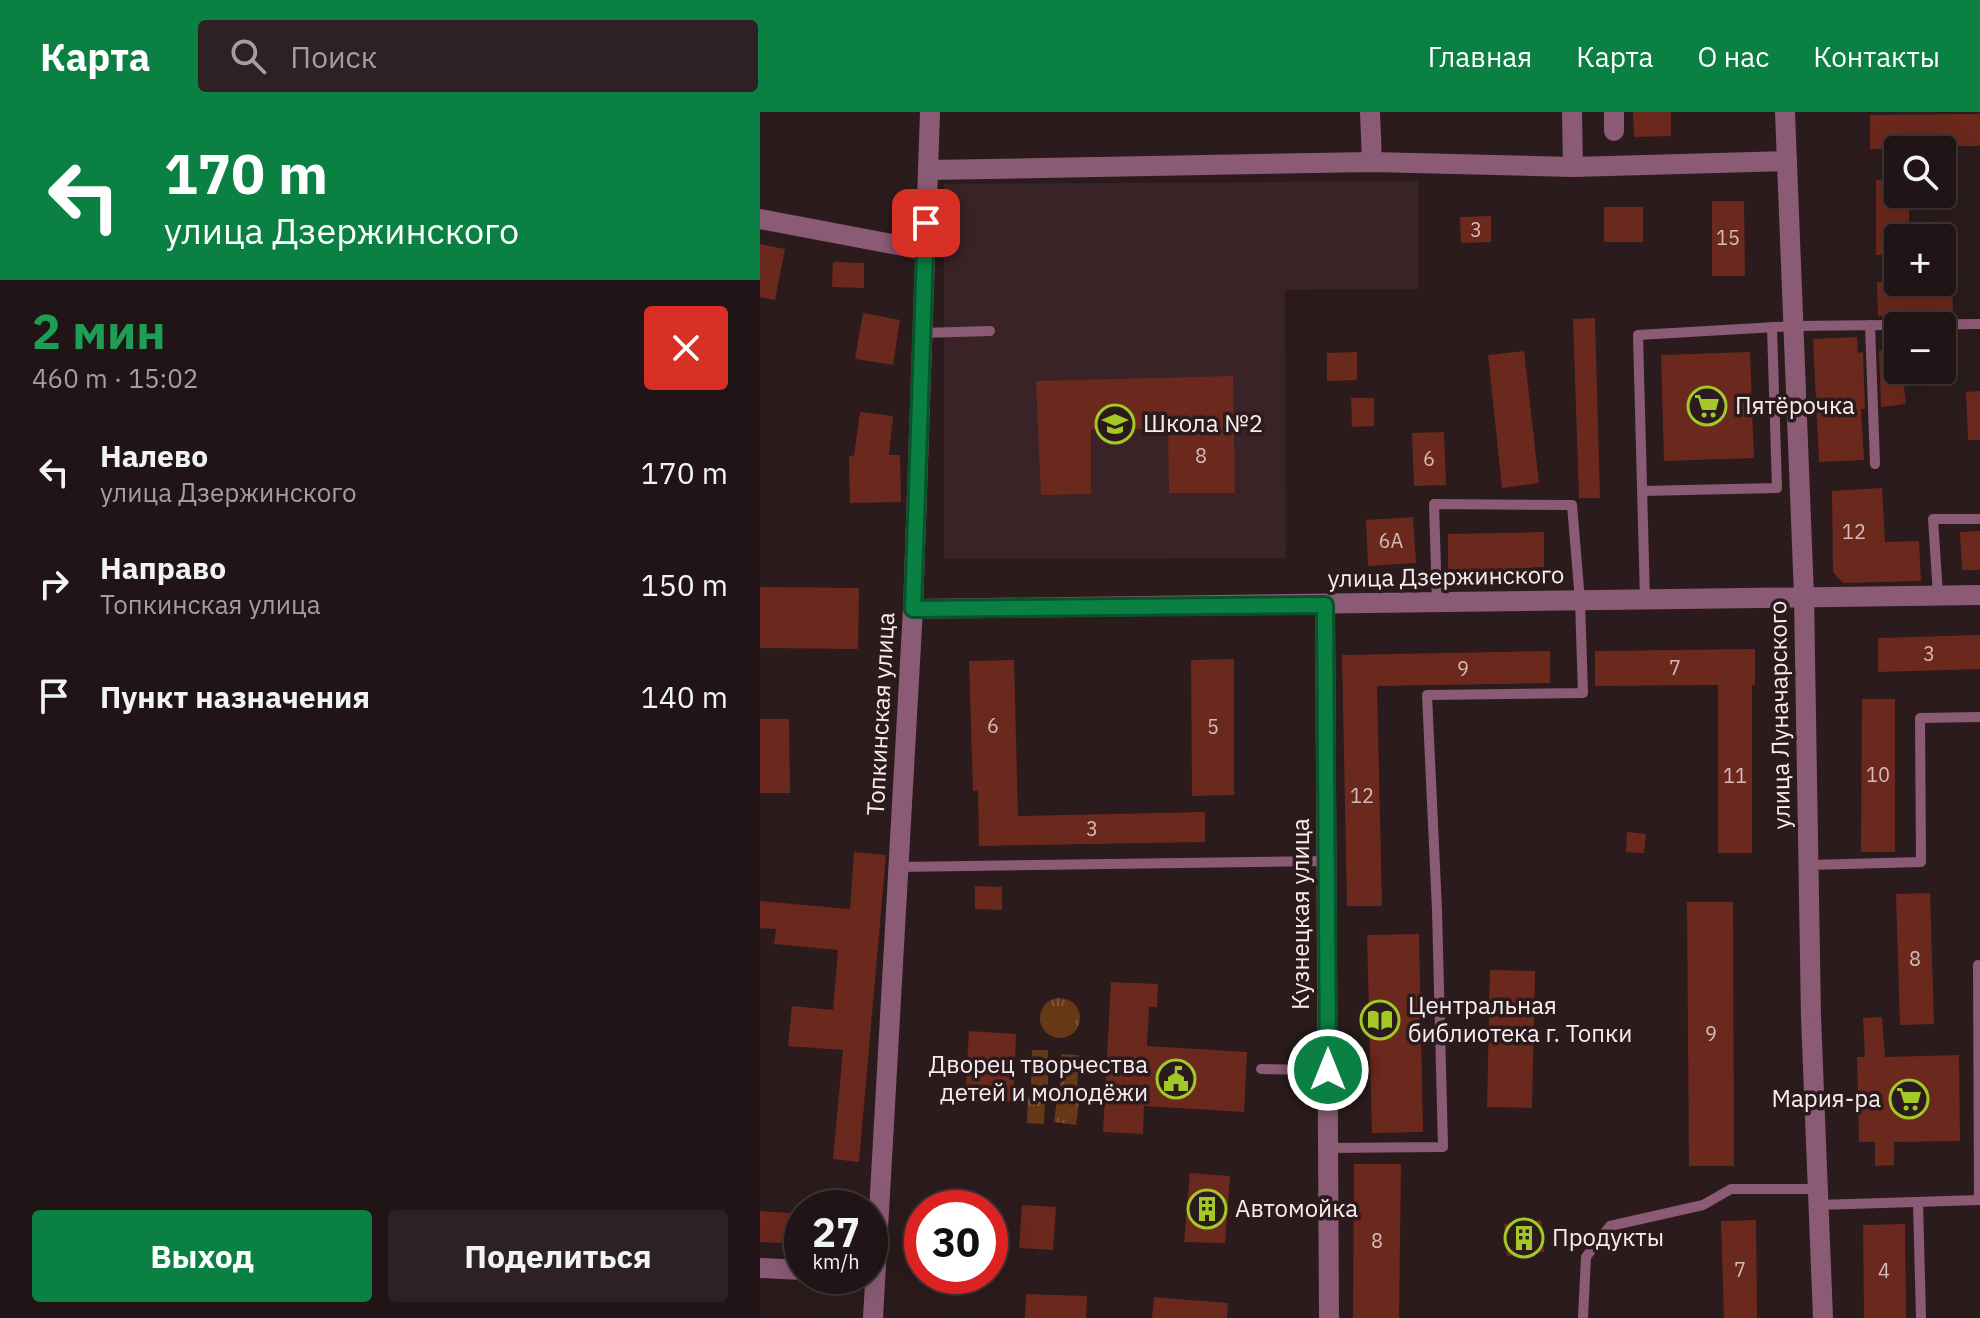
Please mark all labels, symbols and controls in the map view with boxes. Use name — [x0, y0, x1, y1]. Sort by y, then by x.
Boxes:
search box — [198, 20, 758, 92]
text: Карта — [40, 32, 150, 81]
icon: search — [226, 34, 270, 78]
text: Поиск — [290, 37, 377, 76]
text: Главная — [1428, 38, 1532, 75]
text: Карта — [1576, 38, 1653, 75]
text: О нас — [1697, 38, 1769, 75]
text: Контакты — [1813, 38, 1940, 75]
map controls — [1884, 136, 1956, 384]
button: search — [1884, 136, 1956, 208]
text: 170 m — [164, 137, 328, 209]
icon: left — [32, 144, 136, 248]
pin — [892, 189, 960, 257]
icon: arrive — [904, 201, 948, 245]
text: улица Дзержинского — [164, 207, 519, 254]
house number: 3 — [1470, 216, 1482, 243]
house number: 15 — [1716, 224, 1740, 251]
button: + — [1884, 224, 1956, 296]
text: 2 мин — [32, 300, 166, 362]
button: close — [644, 306, 728, 390]
button: − — [1884, 312, 1956, 384]
text: 460 m · 15:02 — [32, 361, 198, 395]
supermarket icon: Пятёрочка — [1686, 385, 1728, 427]
place label: Пятёрочка — [1735, 389, 1855, 421]
school or university icon: Школа №2 — [1094, 403, 1136, 445]
place label: Школа №2 — [1143, 407, 1263, 439]
text: Налево — [100, 436, 208, 475]
house number: 8 — [1195, 442, 1207, 469]
house number: 6 — [1423, 445, 1435, 472]
icon: left — [32, 450, 76, 494]
text: 170 m — [641, 453, 728, 492]
text: улица Дзержинского — [100, 475, 357, 509]
house number: 12 — [1842, 518, 1866, 545]
house number: 6А — [1379, 527, 1404, 554]
text: Направо — [100, 548, 226, 587]
street label: улица Дзержинского — [1327, 558, 1565, 594]
icon: right — [32, 562, 76, 606]
text: 150 m — [641, 565, 728, 604]
text: Топкинская улица — [100, 587, 321, 621]
street label: улица Луначарского — [1761, 600, 1797, 830]
street label: Топкинская улица — [859, 611, 901, 816]
house number: 3 — [1923, 640, 1935, 667]
house number: 7 — [1669, 654, 1681, 681]
house number: 9 — [1457, 655, 1469, 682]
icon: arrive — [32, 674, 76, 718]
text: Пункт назначения — [100, 677, 370, 716]
text: 140 m — [641, 677, 728, 716]
house number: 6 — [987, 712, 999, 739]
house number: 5 — [1207, 713, 1219, 740]
house number: 10 — [1866, 761, 1890, 788]
house number: 11 — [1723, 762, 1747, 789]
house number: 12 — [1350, 782, 1374, 809]
house number: 3 — [1086, 815, 1098, 842]
street label: Кузнецкая улица — [1284, 818, 1316, 1010]
house number: 8 — [1909, 945, 1921, 972]
place label: Центральная библиотека г. Топки — [1408, 989, 1632, 1049]
library icon: Центральная библиотека г. Топки — [1359, 999, 1401, 1041]
house number: 9 — [1705, 1020, 1717, 1047]
position arrow — [1286, 1028, 1370, 1112]
place label: Дворец творчества детей и молодёжи — [929, 1048, 1148, 1108]
public building icon: Дворец творчества детей и молодёжи — [1155, 1058, 1197, 1100]
supermarket icon: Мария-ра — [1888, 1078, 1930, 1120]
place label: Мария-ра — [1772, 1082, 1881, 1114]
building icon: Автомойка — [1186, 1188, 1228, 1230]
speed limit sign: 30 — [904, 1190, 1008, 1294]
place label: Автомойка — [1235, 1192, 1358, 1224]
text: 27 — [812, 1206, 860, 1258]
button: Выход — [32, 1210, 372, 1302]
button: Поделиться — [388, 1210, 728, 1302]
building icon: Продукты — [1503, 1217, 1545, 1259]
place label: Продукты — [1552, 1221, 1664, 1253]
house number: 8 — [1371, 1227, 1383, 1254]
text: km/h — [812, 1248, 860, 1275]
house number: 7 — [1734, 1256, 1746, 1283]
house number: 4 — [1878, 1257, 1890, 1284]

